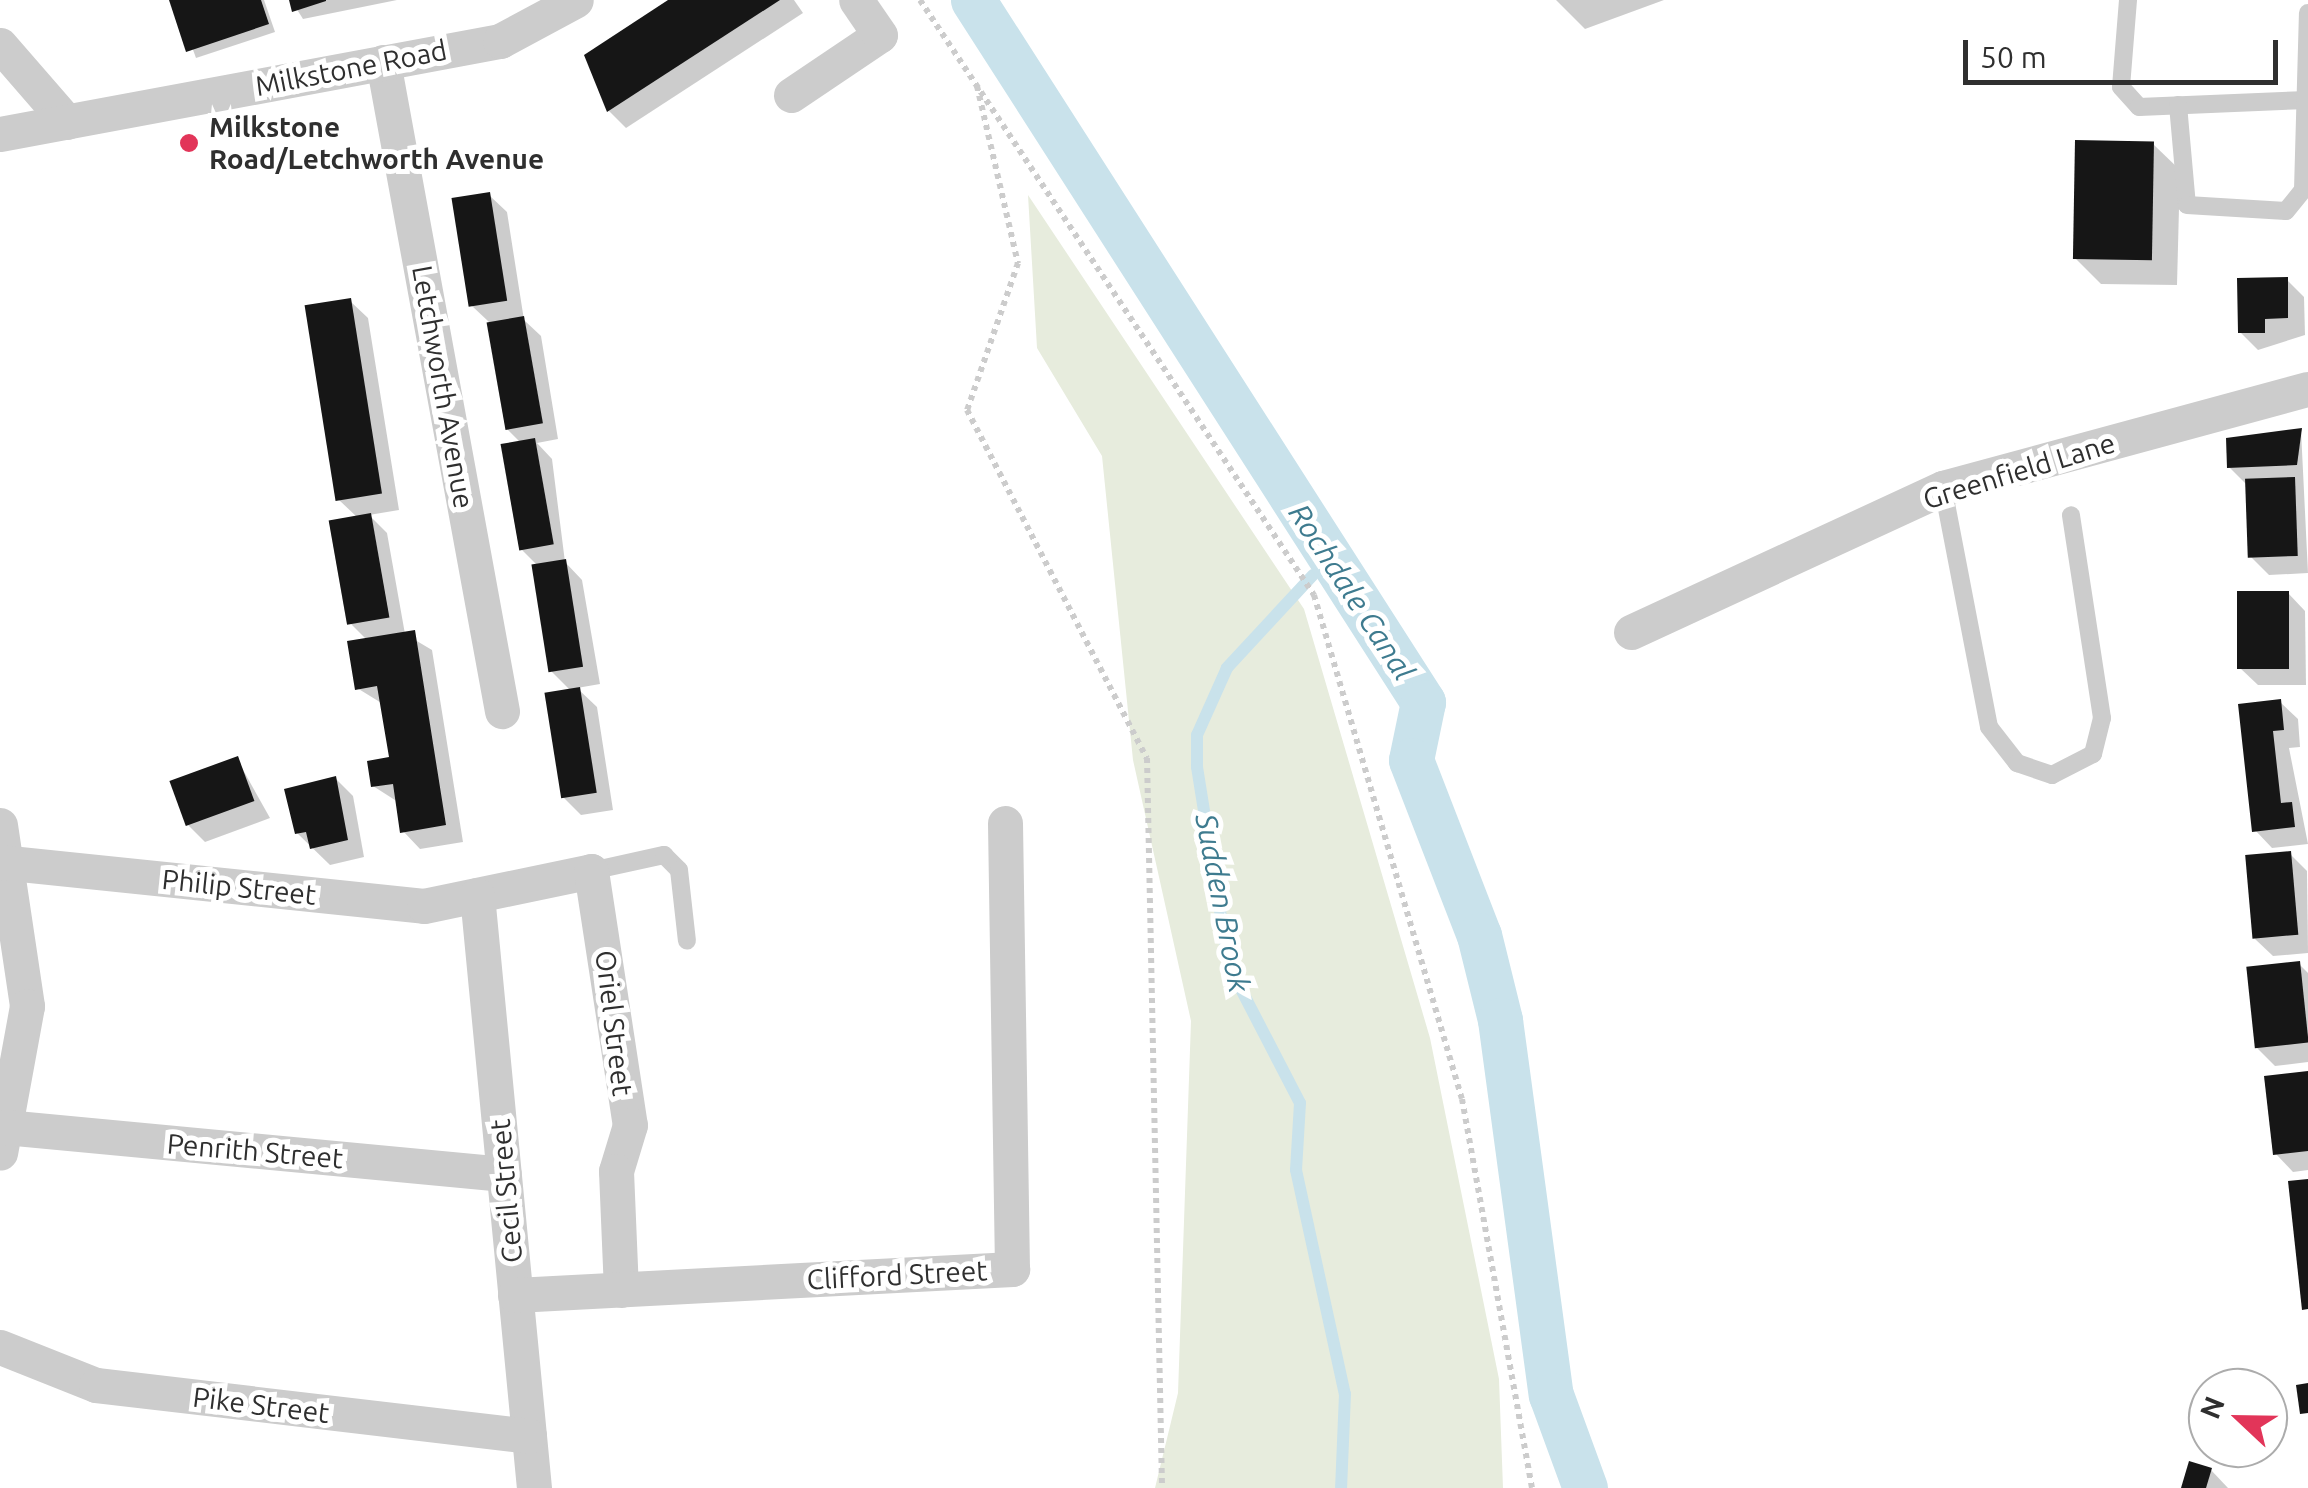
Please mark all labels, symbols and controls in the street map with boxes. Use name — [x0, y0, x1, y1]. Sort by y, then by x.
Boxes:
scale bar — [1968, 20, 2283, 82]
street label: Milkstone Road — [252, 33, 450, 103]
text: 50 m — [1980, 40, 2047, 74]
place label: Milkstone Road/Letchworth Avenue — [209, 110, 544, 176]
marker: Milkstone Road/Letchworth Avenue — [178, 132, 200, 154]
street label: Letchworth Avenue — [405, 263, 481, 511]
street label: Greenfield Lane — [1919, 426, 2119, 516]
water label: Rochdale Canal — [1282, 497, 1422, 687]
water label: Sudden Brook — [1188, 811, 1258, 995]
street label: Philip Street — [160, 862, 318, 912]
street label: Oriel Street — [588, 948, 640, 1098]
street label: Cecil Street — [483, 1118, 529, 1264]
street label: Penrith Street — [166, 1127, 344, 1175]
street label: Clifford Street — [806, 1253, 988, 1297]
north arrow — [2188, 1368, 2288, 1468]
street label: Pike Street — [191, 1380, 331, 1430]
text: N — [2193, 1392, 2230, 1423]

